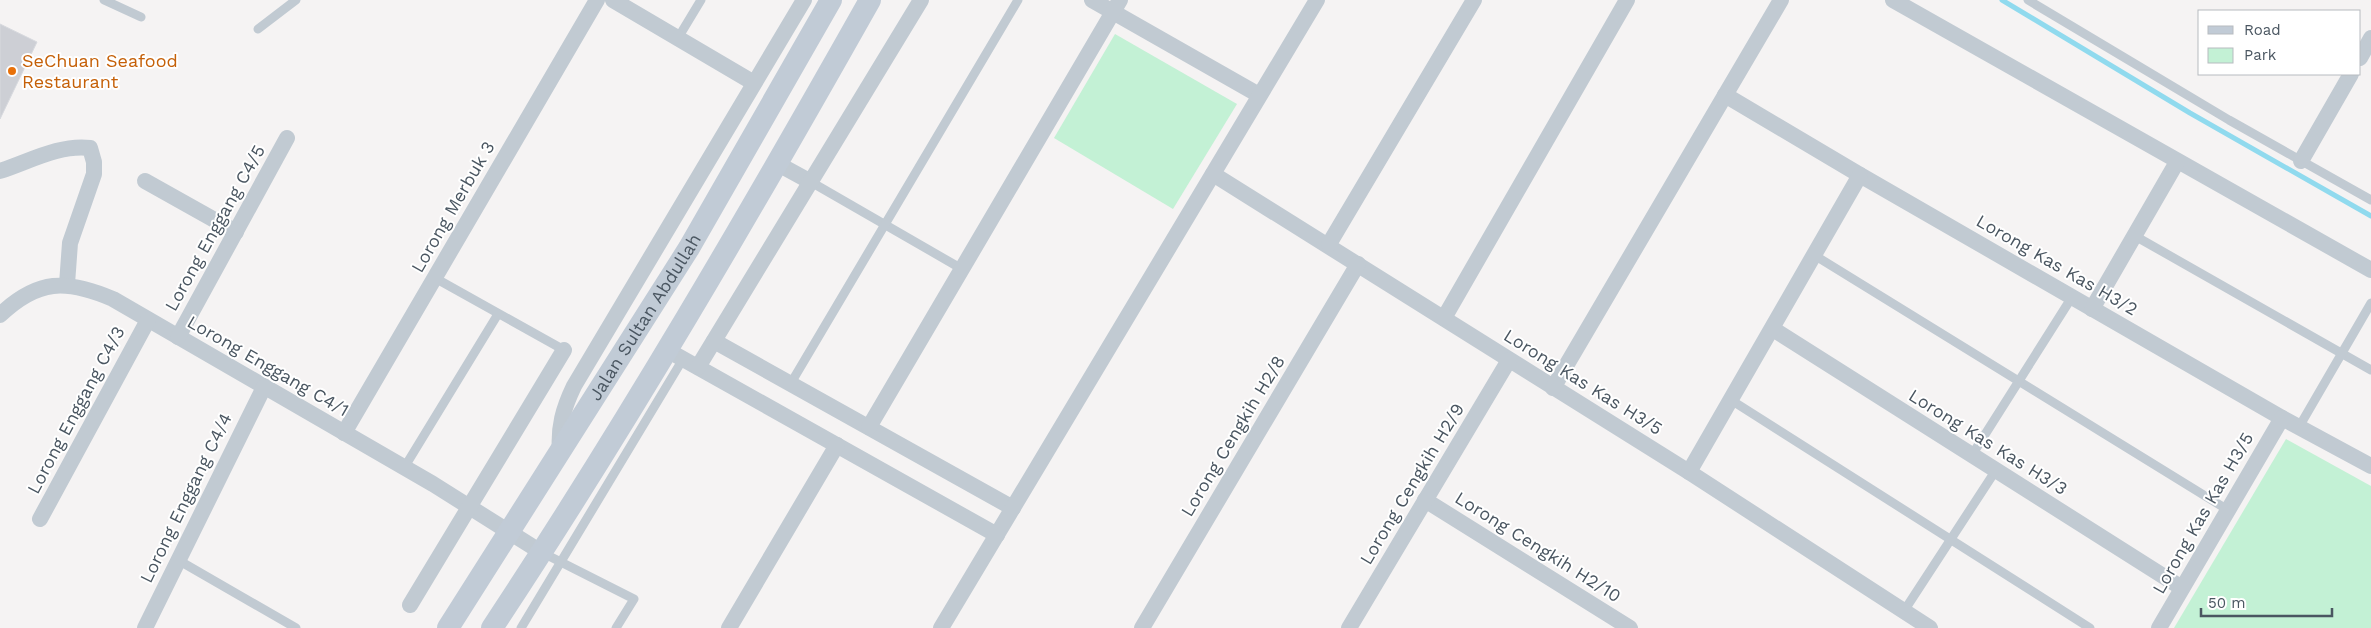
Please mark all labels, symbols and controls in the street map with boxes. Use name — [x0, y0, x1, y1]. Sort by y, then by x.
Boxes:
legend — [2198, 10, 2361, 75]
text: Road — [2244, 21, 2281, 39]
text: Park — [2244, 46, 2277, 64]
place label: SeChuan Seafood Restaurant — [22, 50, 178, 92]
marker: SeChuan Seafood Restaurant — [6, 65, 18, 77]
street label: Lorong Merbuk 3 — [407, 137, 499, 276]
street label: Lorong Enggang C4/5 — [160, 141, 269, 314]
street label: Lorong Kas Kas H3/2 — [1973, 210, 2142, 319]
street label: Jalan Sultan Abdullah — [584, 230, 705, 404]
street label: Lorong Enggang C4/1 — [184, 311, 353, 420]
street label: Lorong Enggang C4/3 — [22, 322, 129, 497]
street label: Lorong Kas Kas H3/5 — [1500, 324, 1666, 439]
street label: Lorong Cengkih H2/8 — [1176, 351, 1289, 520]
street label: Lorong Kas Kas H3/3 — [1905, 384, 2071, 499]
street label: Lorong Cengkih H2/9 — [1355, 399, 1468, 568]
street label: Lorong Enggang C4/4 — [135, 409, 236, 586]
street label: Lorong Kas Kas H3/5 — [2148, 428, 2257, 597]
street label: Lorong Cengkih H2/10 — [1451, 487, 1625, 606]
scale bar — [2201, 586, 2332, 618]
text: 50 m — [2208, 594, 2245, 612]

